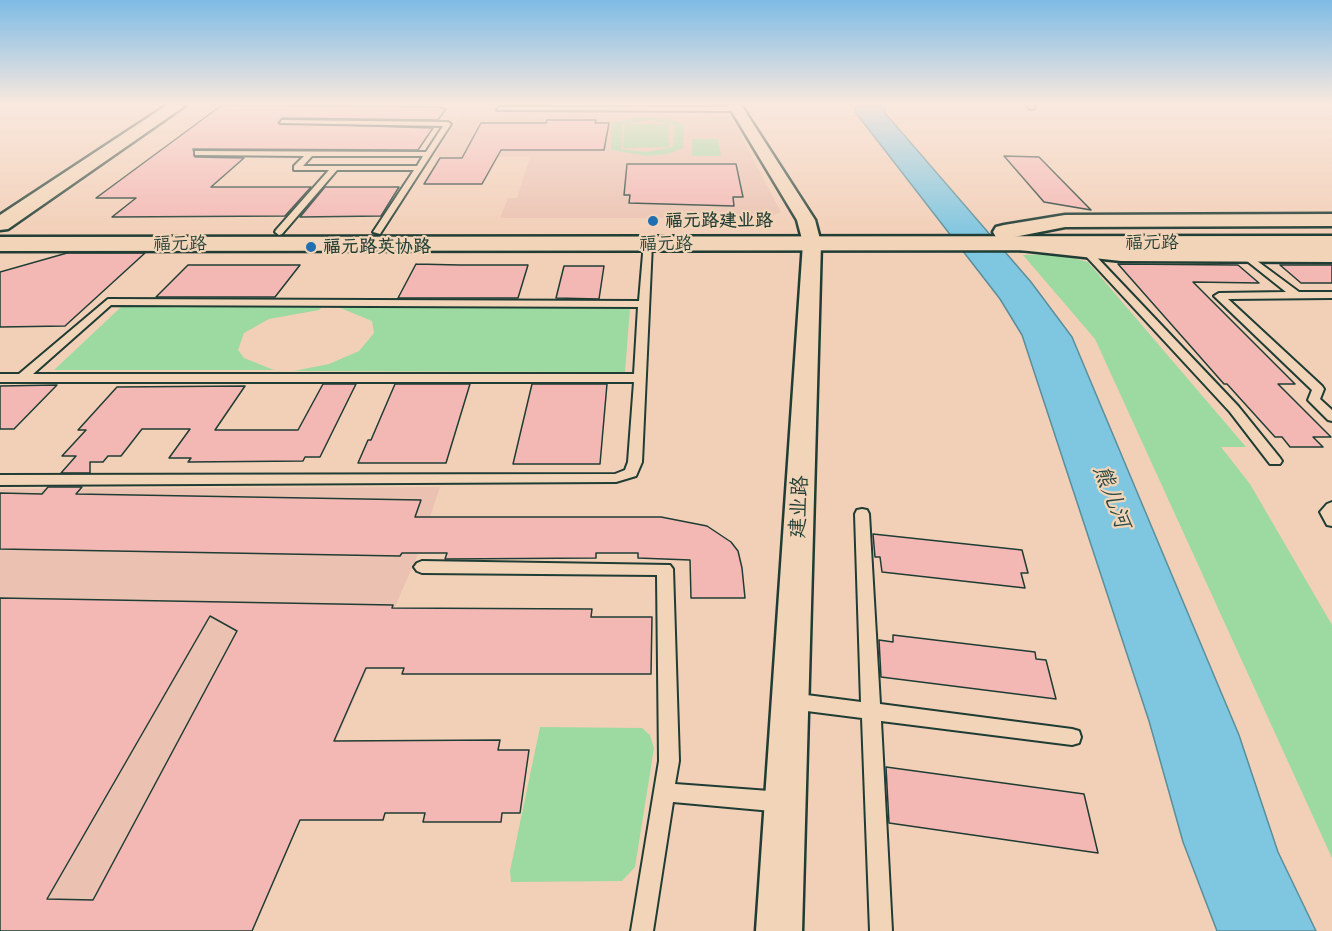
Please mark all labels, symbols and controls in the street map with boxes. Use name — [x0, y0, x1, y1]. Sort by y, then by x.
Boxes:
place label: 福元路建业路 — [665, 210, 773, 232]
marker: 福元路建业路 — [646, 214, 660, 228]
street label: 福元路 — [1125, 232, 1179, 254]
street label: 福元路 — [153, 233, 207, 255]
street label: 福元路 — [639, 233, 693, 255]
place label: 福元路英协路 — [323, 236, 431, 258]
marker: 福元路英协路 — [304, 240, 318, 254]
water label: 熊儿河 — [1087, 461, 1135, 533]
street label: 建业路 — [786, 475, 814, 539]

